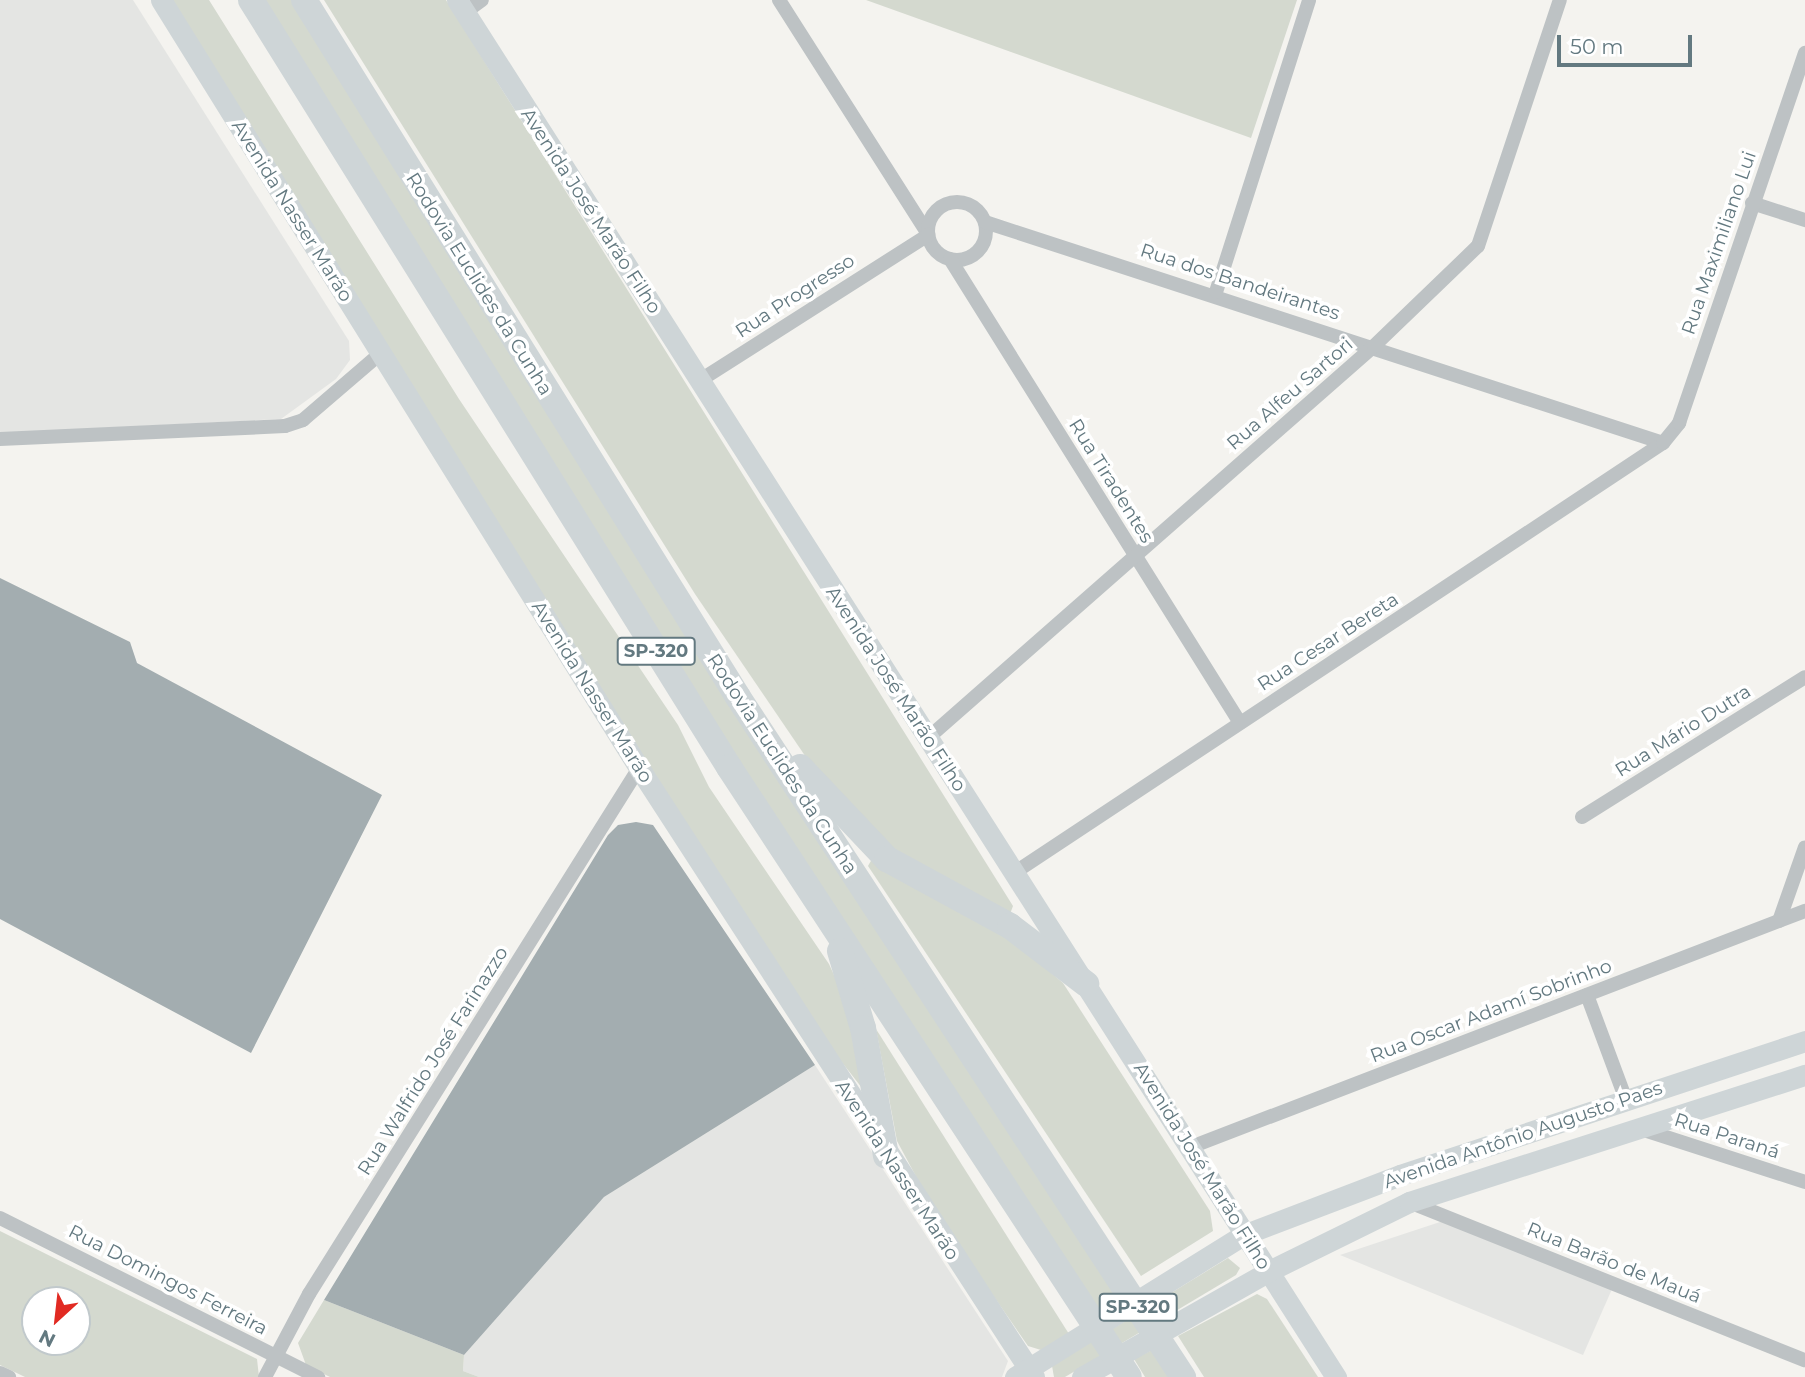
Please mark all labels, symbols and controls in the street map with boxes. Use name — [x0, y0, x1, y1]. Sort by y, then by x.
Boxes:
scale bar — [1560, 21, 1695, 65]
text: 50 m — [1570, 34, 1624, 59]
street label: Avenida José Marão Filho — [516, 104, 666, 318]
street label: Avenida Nasser Marão — [227, 116, 357, 306]
street label: Rua Maximiliano Lui — [1677, 148, 1761, 338]
street label: Rodovia Euclides da Cunha — [401, 168, 557, 400]
street label: Rua dos Bandeirantes — [1137, 239, 1343, 325]
street label: Rua Progresso — [731, 249, 859, 343]
street label: Rua Alfeu Sartori — [1222, 333, 1358, 455]
street label: Rua Tiradentes — [1064, 415, 1158, 547]
street label: Avenida José Marão Filho — [821, 582, 971, 796]
street label: Rua Cesar Bereta — [1253, 588, 1403, 696]
street label: Avenida Nasser Marão — [527, 597, 657, 787]
road number: SP-320 — [616, 636, 696, 666]
street label: Rodovia Euclides da Cunha — [702, 649, 862, 879]
street label: Rua Mário Dutra — [1611, 680, 1755, 782]
street label: Rua Walfrido José Farinazzo — [353, 942, 513, 1180]
street label: Rua Oscar Adamí Sobrinho — [1367, 954, 1615, 1068]
street label: Avenida José Marão Filho — [1129, 1058, 1275, 1274]
street label: Avenida Nasser Marão — [830, 1076, 964, 1264]
street label: Avenida Antônio Augusto Paes — [1381, 1077, 1665, 1193]
street label: Rua Paraná — [1671, 1108, 1783, 1164]
street label: Rua Barão de Mauá — [1524, 1218, 1704, 1308]
street label: Rua Domingos Ferreira — [65, 1220, 271, 1340]
north arrow — [21, 1286, 91, 1356]
road number: SP-320 — [1098, 1292, 1178, 1322]
text: N — [35, 1325, 59, 1352]

